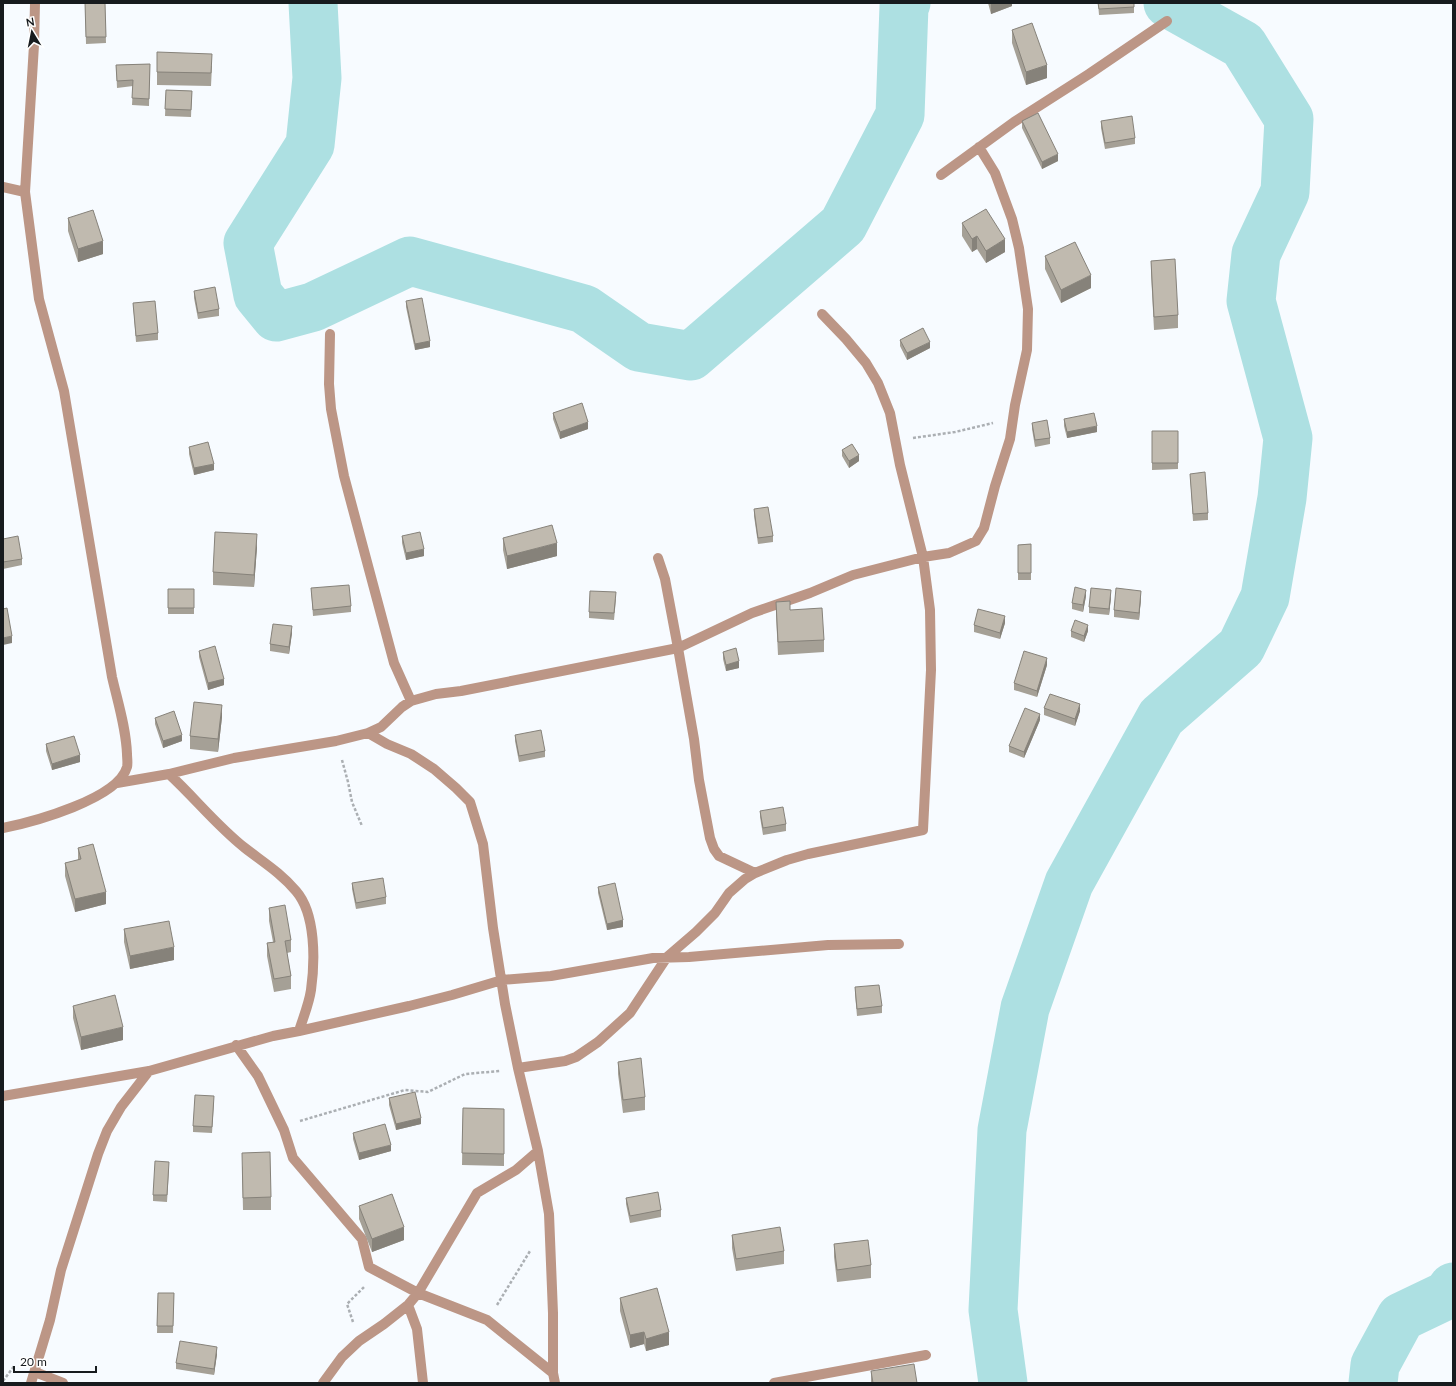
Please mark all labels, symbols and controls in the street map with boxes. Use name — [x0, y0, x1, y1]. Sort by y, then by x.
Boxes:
north arrow — [12, 12, 52, 52]
text: N — [25, 15, 35, 29]
scale bar — [14, 1348, 96, 1374]
text: 20 m — [20, 1354, 47, 1369]

